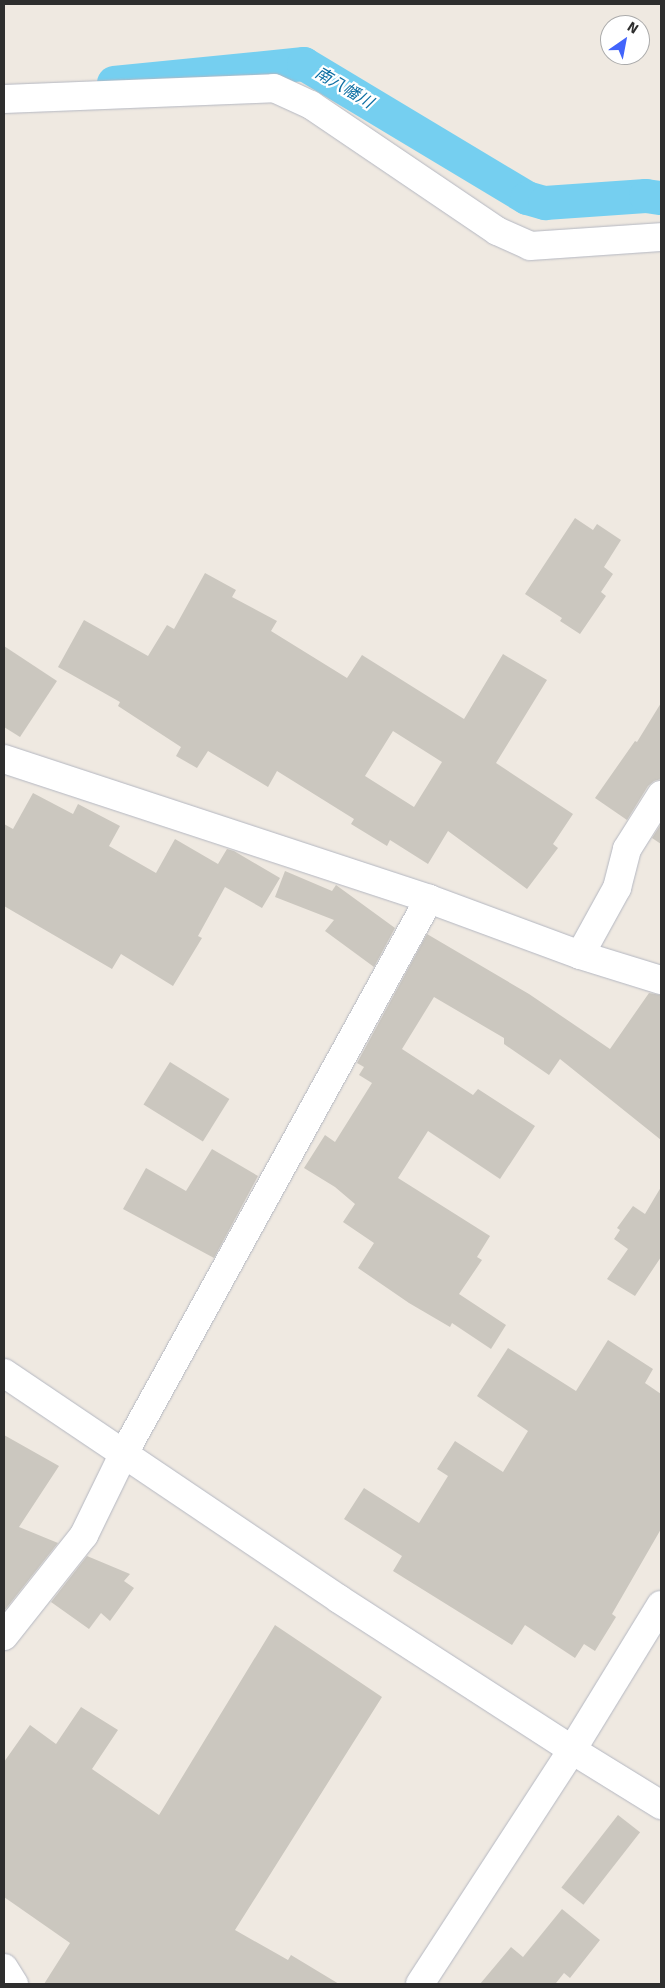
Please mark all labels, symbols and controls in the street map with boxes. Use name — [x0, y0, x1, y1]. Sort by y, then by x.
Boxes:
north arrow — [600, 15, 650, 65]
text: N — [624, 18, 642, 38]
water label: 南八幡川 — [312, 63, 376, 113]

